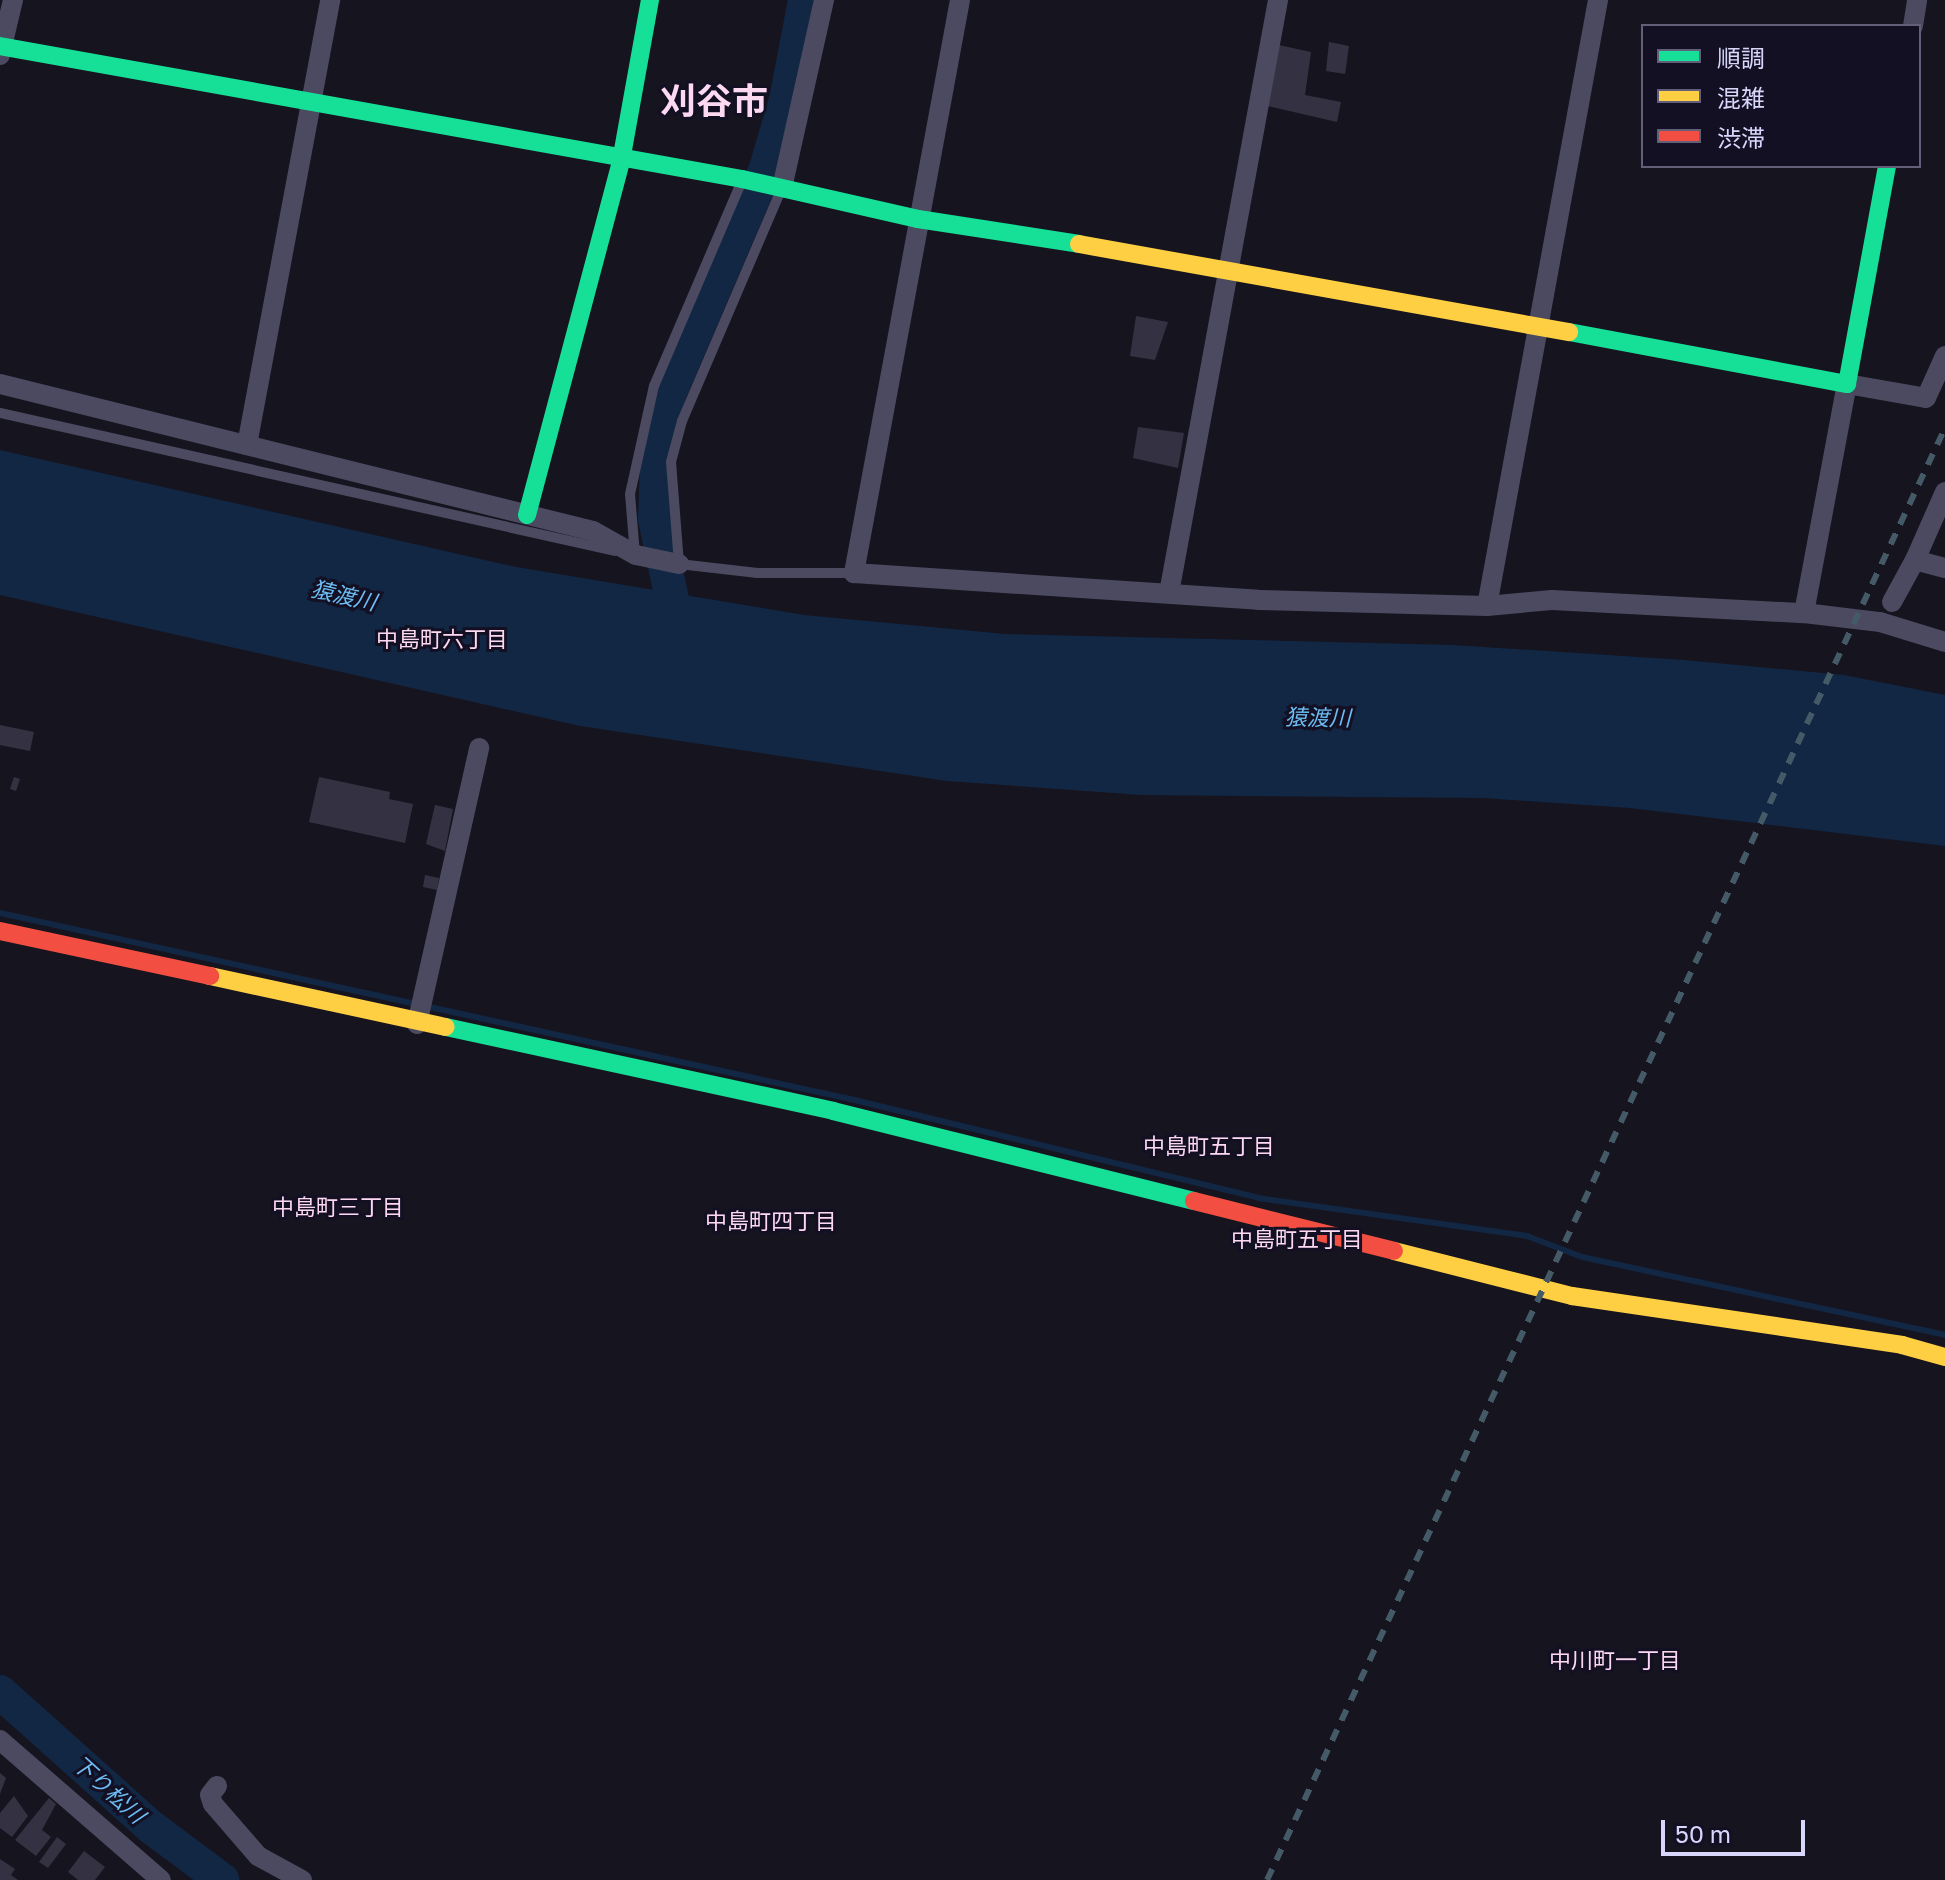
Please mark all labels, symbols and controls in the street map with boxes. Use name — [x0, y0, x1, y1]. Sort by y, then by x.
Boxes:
legend — [1641, 24, 1921, 168]
text: 順調 — [1717, 43, 1765, 72]
district label: 刈谷市 — [660, 79, 768, 123]
text: 混雑 — [1717, 83, 1765, 112]
text: 渋滞 — [1717, 123, 1765, 152]
water label: 猿渡川 — [309, 575, 379, 615]
district label: 中島町六丁目 — [376, 626, 508, 652]
water label: 猿渡川 — [1285, 703, 1351, 731]
district label: 中島町五丁目 — [1143, 1133, 1275, 1159]
district label: 中島町三丁目 — [272, 1194, 404, 1220]
district label: 中島町四丁目 — [705, 1208, 837, 1234]
district label: 中島町五丁目 — [1231, 1226, 1363, 1252]
district label: 中川町一丁目 — [1549, 1647, 1681, 1673]
water label: 下り松川 — [67, 1750, 151, 1828]
scale bar — [1665, 1804, 1809, 1854]
text: 50 m — [1675, 1819, 1731, 1848]

